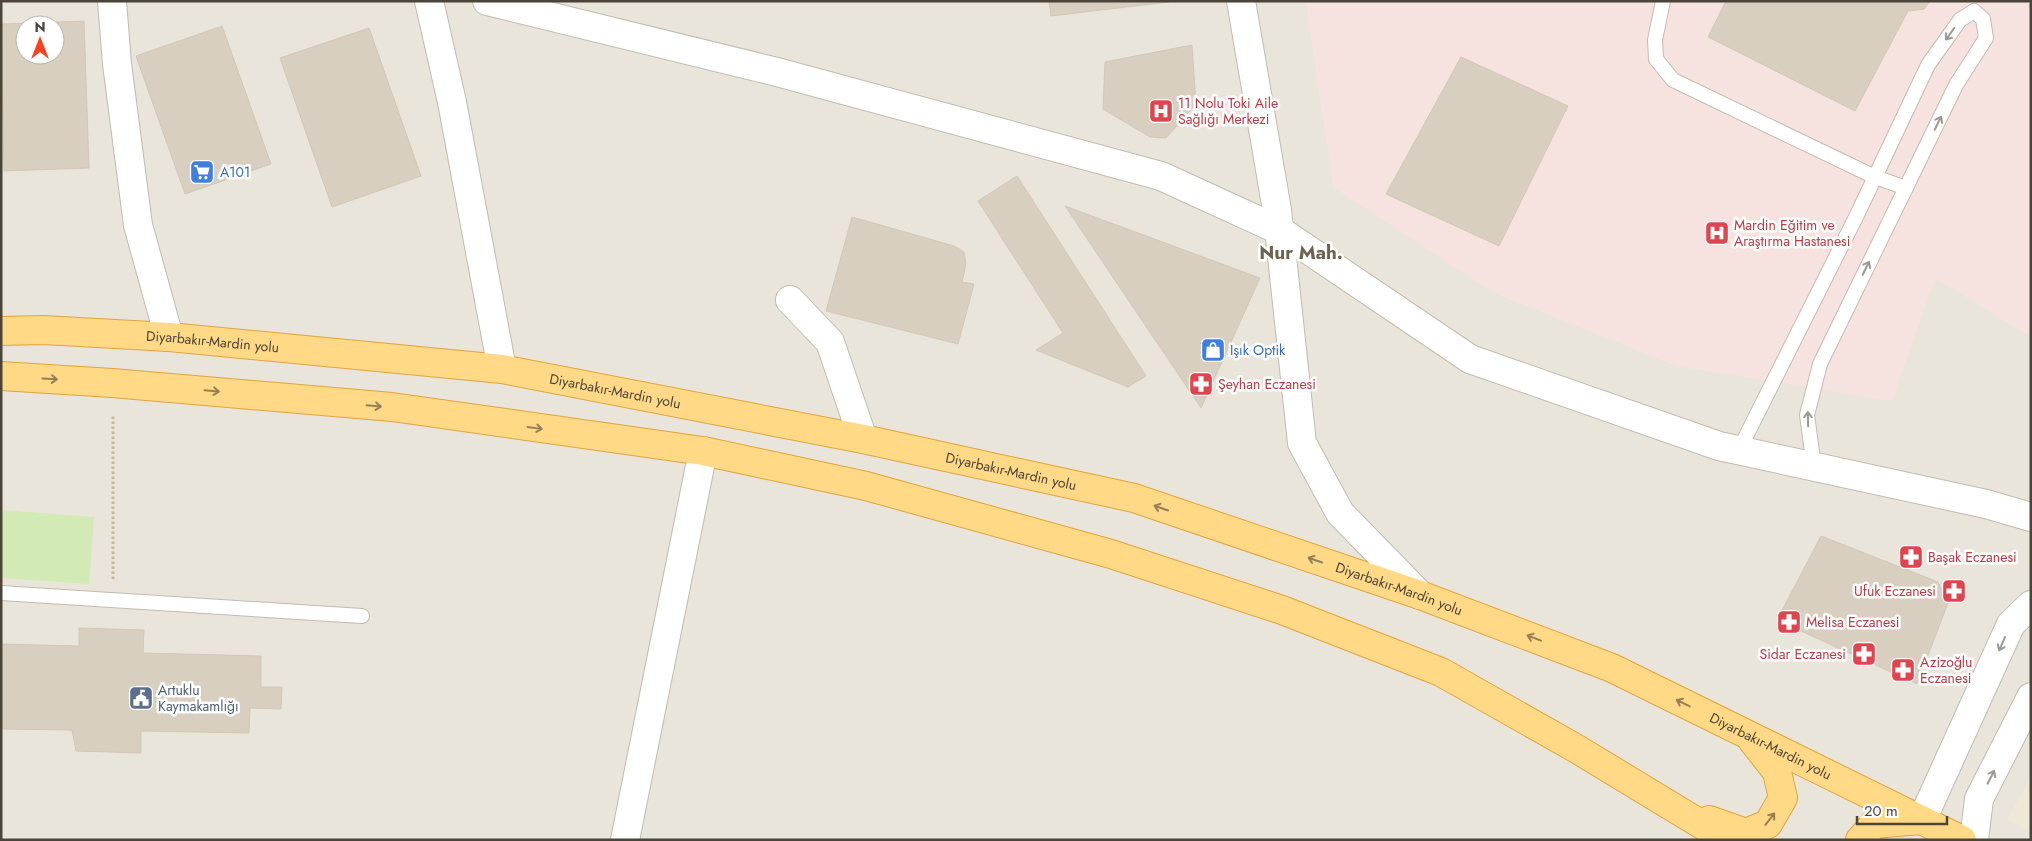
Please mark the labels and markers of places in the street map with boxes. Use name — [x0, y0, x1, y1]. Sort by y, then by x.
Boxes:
place label: 11 Nolu Toki Aile Sağlığı Merkezi — [1178, 93, 1278, 129]
hospital icon: 11 Nolu Toki Aile Sağlığı Merkezi — [1148, 98, 1174, 124]
supermarket icon: A101 — [189, 159, 215, 185]
place label: A101 — [220, 162, 250, 182]
place label: Mardin Eğitim ve Araştırma Hastanesi — [1734, 215, 1850, 251]
hospital icon: Mardin Eğitim ve Araştırma Hastanesi — [1704, 220, 1730, 246]
shop icon: Işık Optik — [1200, 337, 1226, 363]
place label: Işık Optik — [1230, 340, 1286, 360]
pharmacy icon: Şeyhan Eczanesi — [1188, 371, 1214, 397]
place label: Şeyhan Eczanesi — [1218, 374, 1316, 394]
pharmacy icon: Başak Eczanesi — [1898, 544, 1924, 570]
place label: Başak Eczanesi — [1928, 547, 2017, 567]
pharmacy icon: Ufuk Eczanesi — [1941, 578, 1967, 604]
place label: Ufuk Eczanesi — [1854, 581, 1936, 601]
pharmacy icon: Melisa Eczanesi — [1776, 609, 1802, 635]
place label: Melisa Eczanesi — [1806, 612, 1899, 632]
pharmacy icon: Sidar Eczanesi — [1851, 641, 1877, 667]
place label: Sidar Eczanesi — [1760, 644, 1846, 664]
place label: Azizoğlu Eczanesi — [1920, 652, 1972, 688]
pharmacy icon: Azizoğlu Eczanesi — [1890, 657, 1916, 683]
place label: Artuklu Kaymakamlığı — [158, 680, 239, 716]
public building icon: Artuklu Kaymakamlığı — [128, 685, 154, 711]

